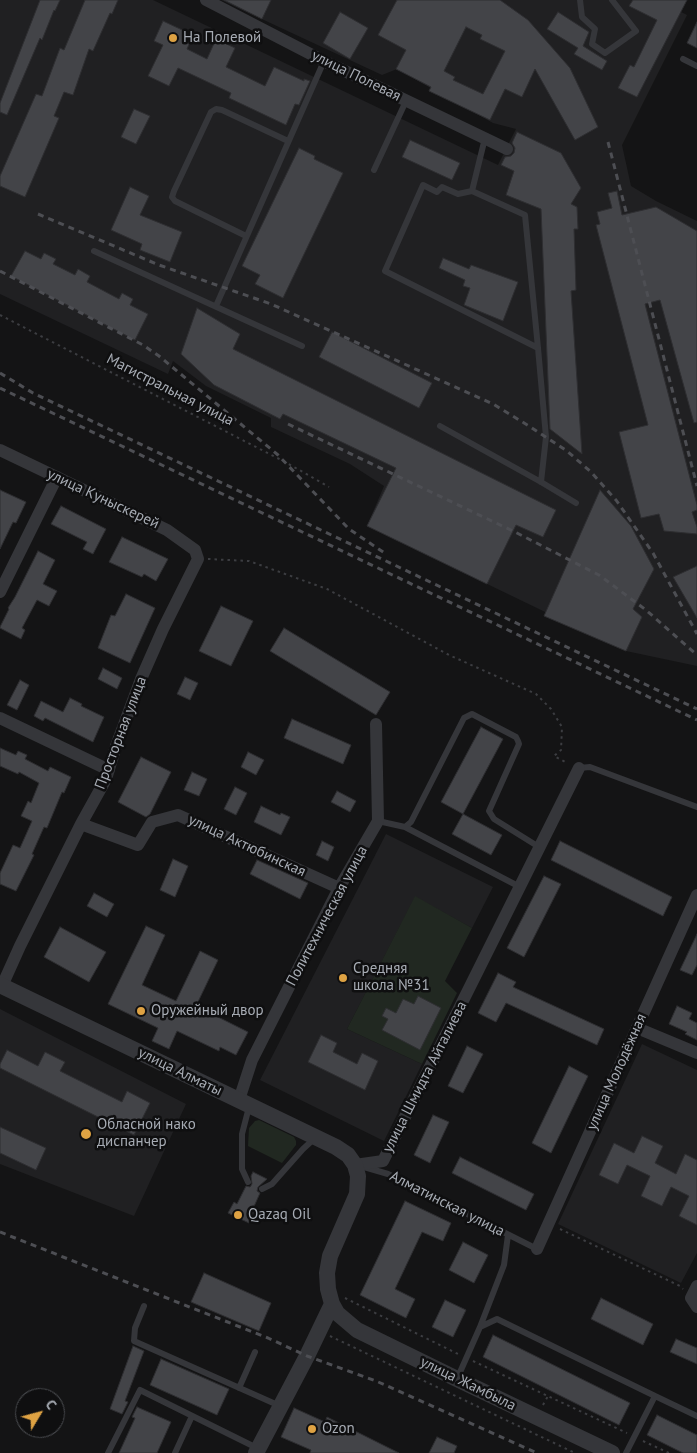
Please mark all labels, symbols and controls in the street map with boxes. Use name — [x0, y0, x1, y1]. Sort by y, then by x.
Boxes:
place label: На Полевой — [183, 29, 261, 47]
marker: На Полевой — [167, 32, 179, 44]
street label: улица Полевая — [308, 47, 404, 105]
street label: Магистральная улица — [103, 350, 237, 430]
street label: улица Куныскерей — [44, 465, 162, 533]
street label: Просторная улица — [91, 674, 151, 792]
street label: улица Актюбинская — [185, 811, 309, 881]
street label: Политехническая улица — [282, 843, 372, 989]
place label: Средняя школа №31 — [353, 960, 430, 995]
marker: Средняя школа №31 — [337, 972, 349, 984]
street label: улица Шмидта Айталиева — [379, 998, 471, 1156]
place label: Оружейный двор — [151, 1002, 264, 1020]
marker: Оружейный двор — [135, 1005, 147, 1017]
street label: улица Молодёжная — [583, 1011, 651, 1133]
street label: улица Алматы — [135, 1044, 225, 1100]
place label: Обласной нако диспанчер — [97, 1116, 196, 1151]
marker: Обласной нако диспанчер — [79, 1127, 93, 1141]
street label: Алматинская улица — [387, 1167, 507, 1241]
place label: Qazaq Oil — [248, 1206, 311, 1224]
marker: Qazaq Oil — [232, 1209, 244, 1221]
street label: улица Жамбыла — [417, 1353, 519, 1415]
north arrow — [15, 1388, 65, 1438]
text: С — [42, 1396, 61, 1413]
place label: Ozon — [322, 1420, 355, 1438]
marker: Ozon — [306, 1423, 318, 1435]

